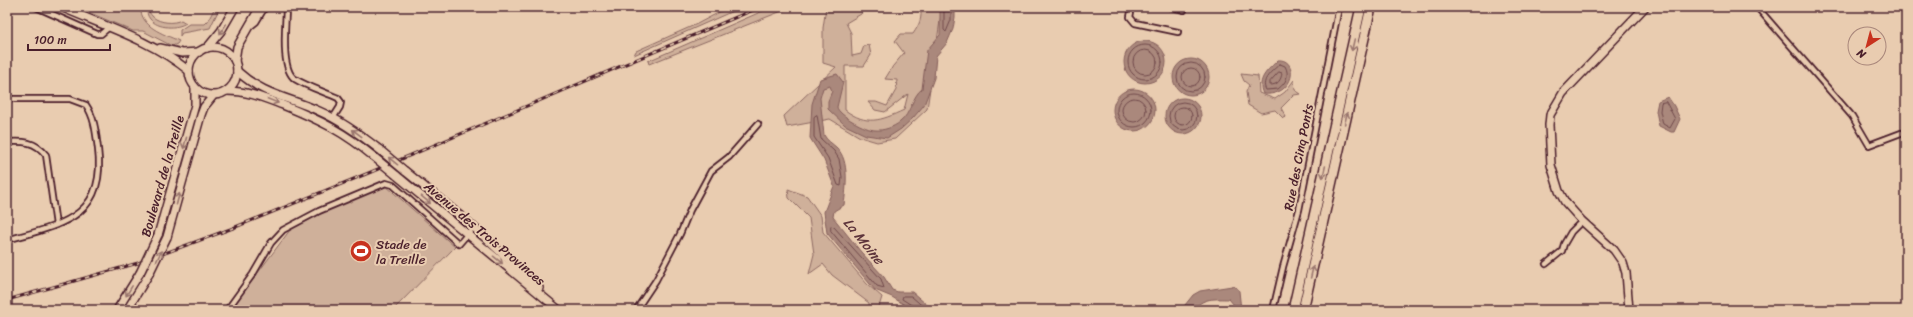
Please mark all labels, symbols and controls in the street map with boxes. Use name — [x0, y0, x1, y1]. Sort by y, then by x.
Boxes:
one-way arrow — [219, 23, 227, 34]
scale bar — [28, 26, 110, 52]
north arrow — [1847, 26, 1887, 66]
text: 100 m — [34, 29, 67, 51]
one-way arrow — [1348, 38, 1356, 51]
text: N — [1852, 44, 1871, 64]
one-way arrow — [267, 98, 279, 106]
street label: Rue des Cinq Ponts — [1277, 101, 1320, 212]
one-way arrow — [1343, 112, 1351, 125]
street label: Boulevard de la Treille — [134, 113, 191, 240]
one-way arrow — [352, 129, 363, 137]
one-way arrow — [181, 136, 188, 149]
one-way arrow — [387, 156, 398, 165]
one-way arrow — [1320, 165, 1328, 178]
street label: Avenue des Trois Provinces — [418, 175, 551, 291]
one-way arrow — [175, 193, 182, 206]
one-way arrow — [421, 196, 432, 205]
water label: La Moine — [837, 212, 892, 272]
place label: Stade de la Treille — [376, 233, 426, 271]
sports icon: Stade de la Treille — [348, 238, 374, 264]
one-way arrow — [156, 250, 163, 262]
one-way arrow — [492, 255, 503, 264]
one-way arrow — [1308, 266, 1316, 279]
one-way arrow — [124, 285, 132, 297]

